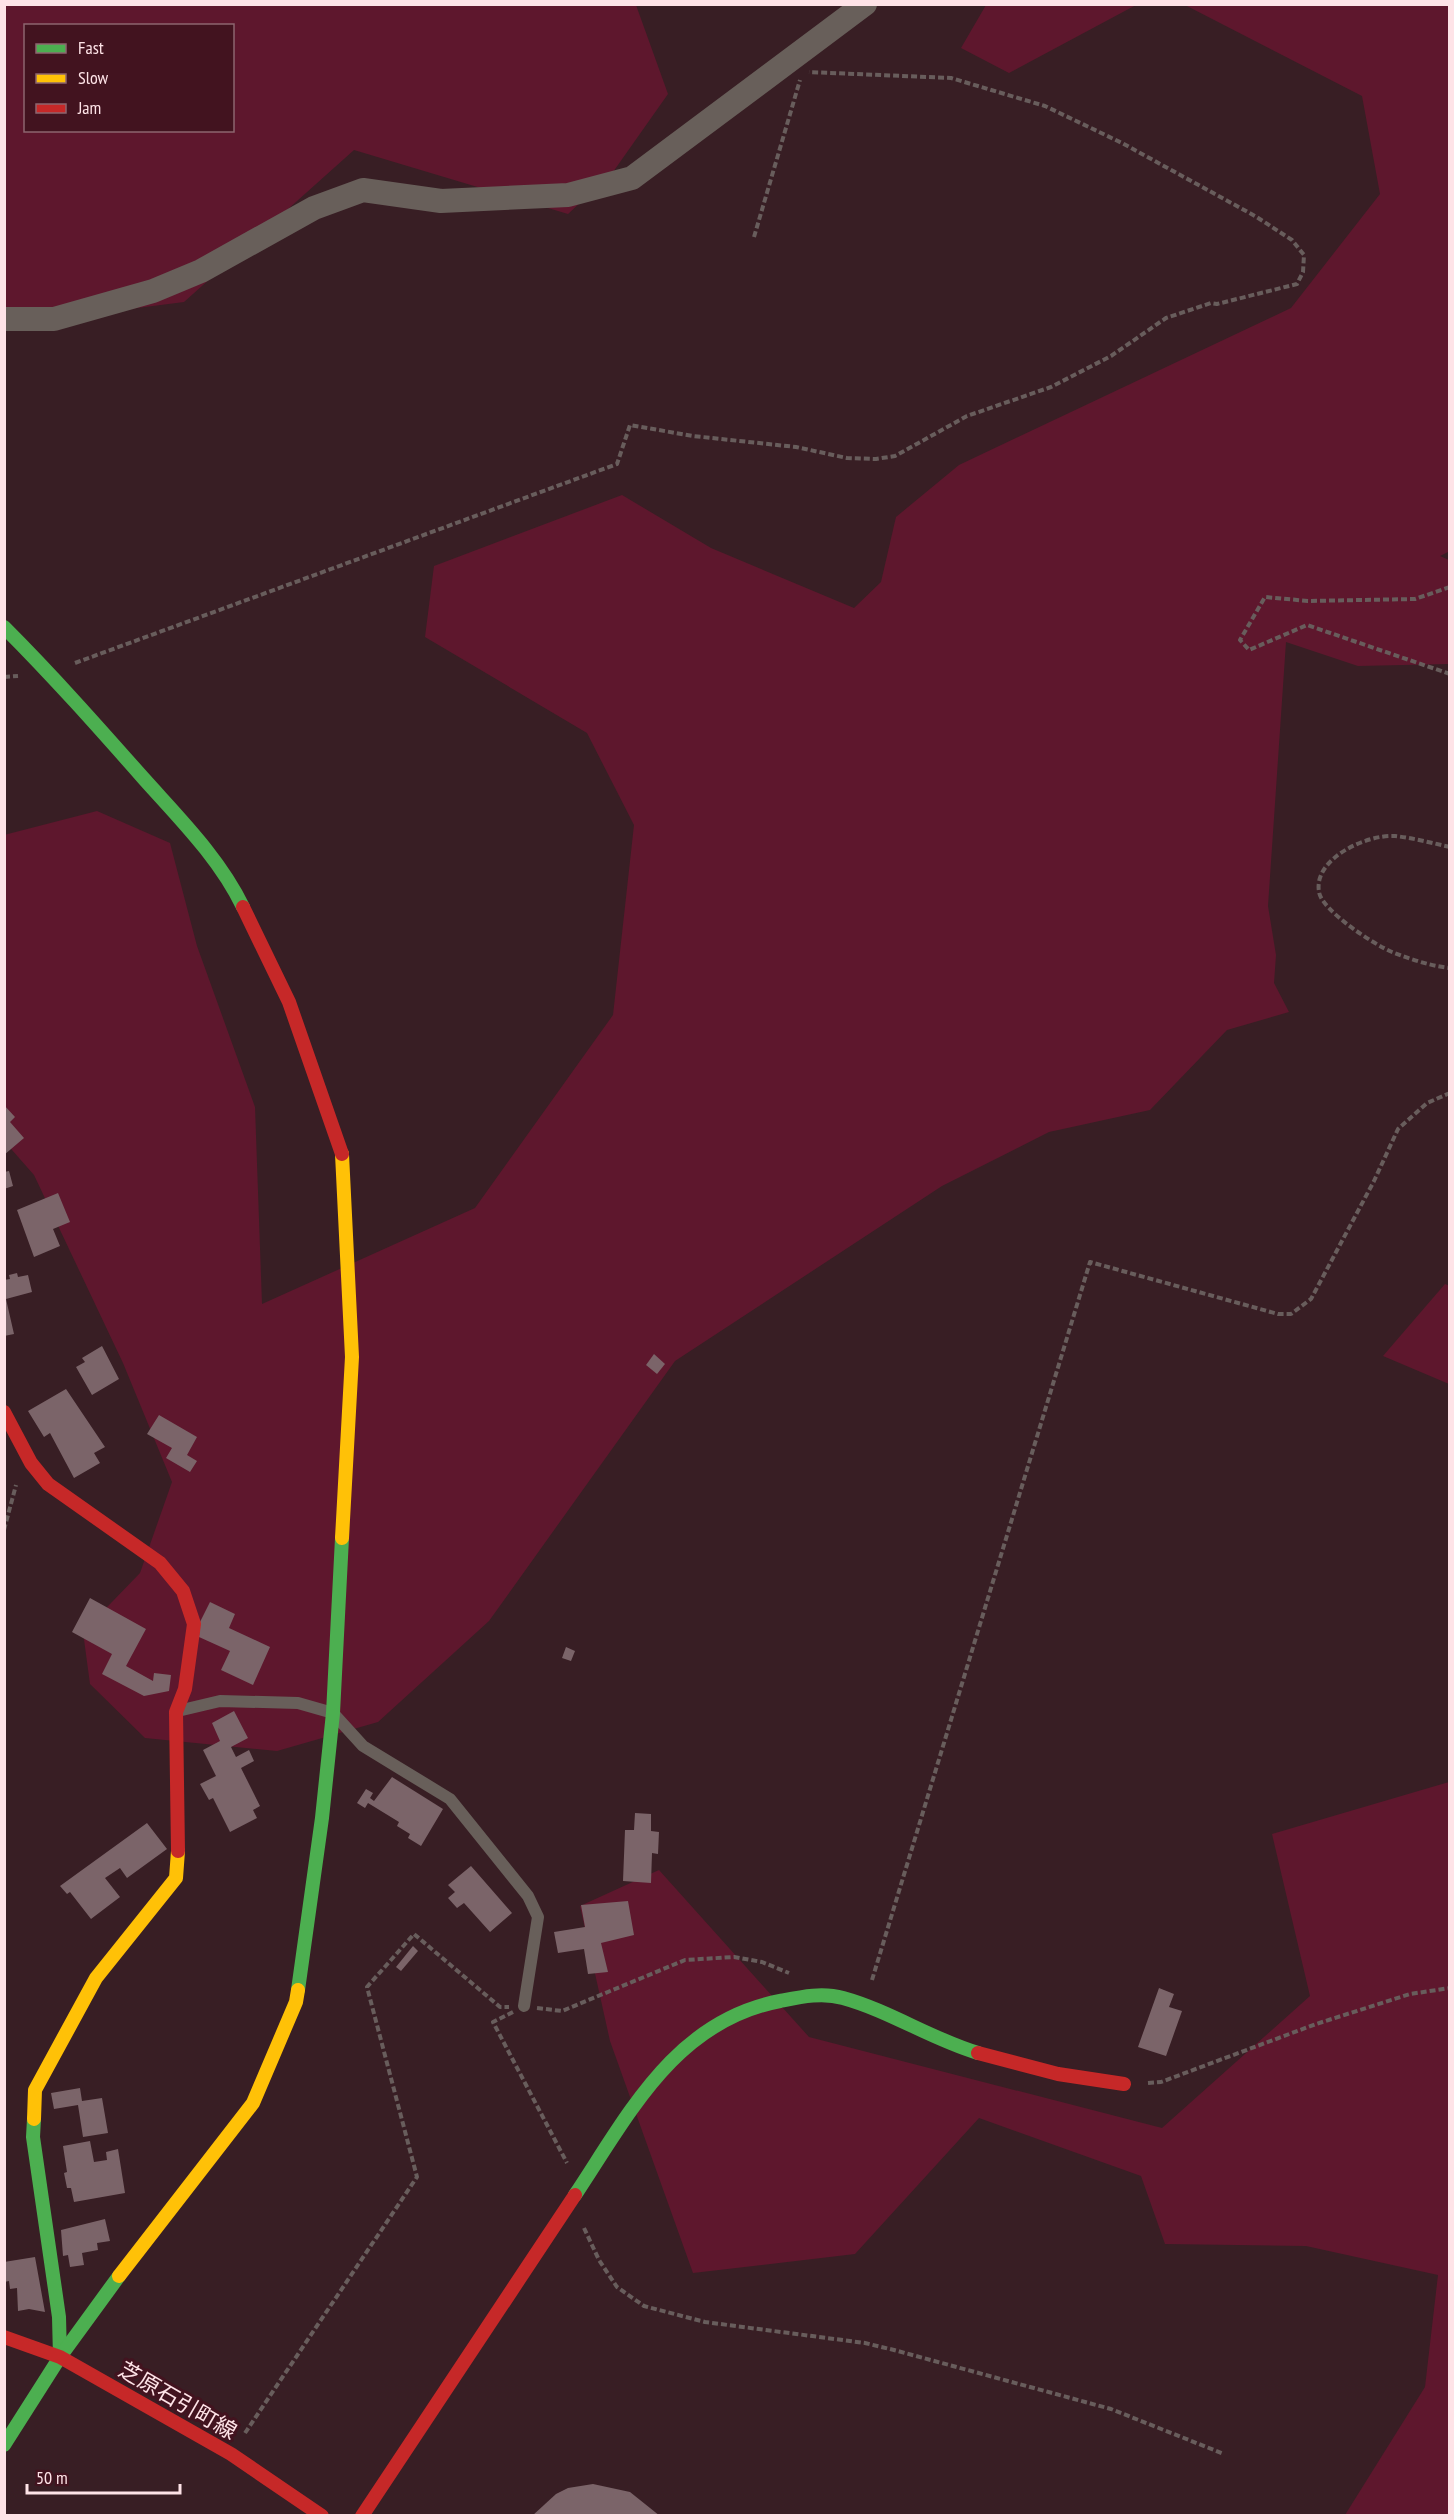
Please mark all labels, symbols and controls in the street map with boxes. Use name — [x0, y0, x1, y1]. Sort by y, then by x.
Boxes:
legend — [24, 24, 234, 132]
text: Fast — [78, 36, 104, 59]
text: Slow — [78, 66, 109, 89]
text: Jam — [77, 96, 101, 119]
street label: 芝原石引町線 — [114, 2355, 242, 2445]
scale bar — [27, 2457, 180, 2495]
text: 50 m — [36, 2466, 68, 2489]

